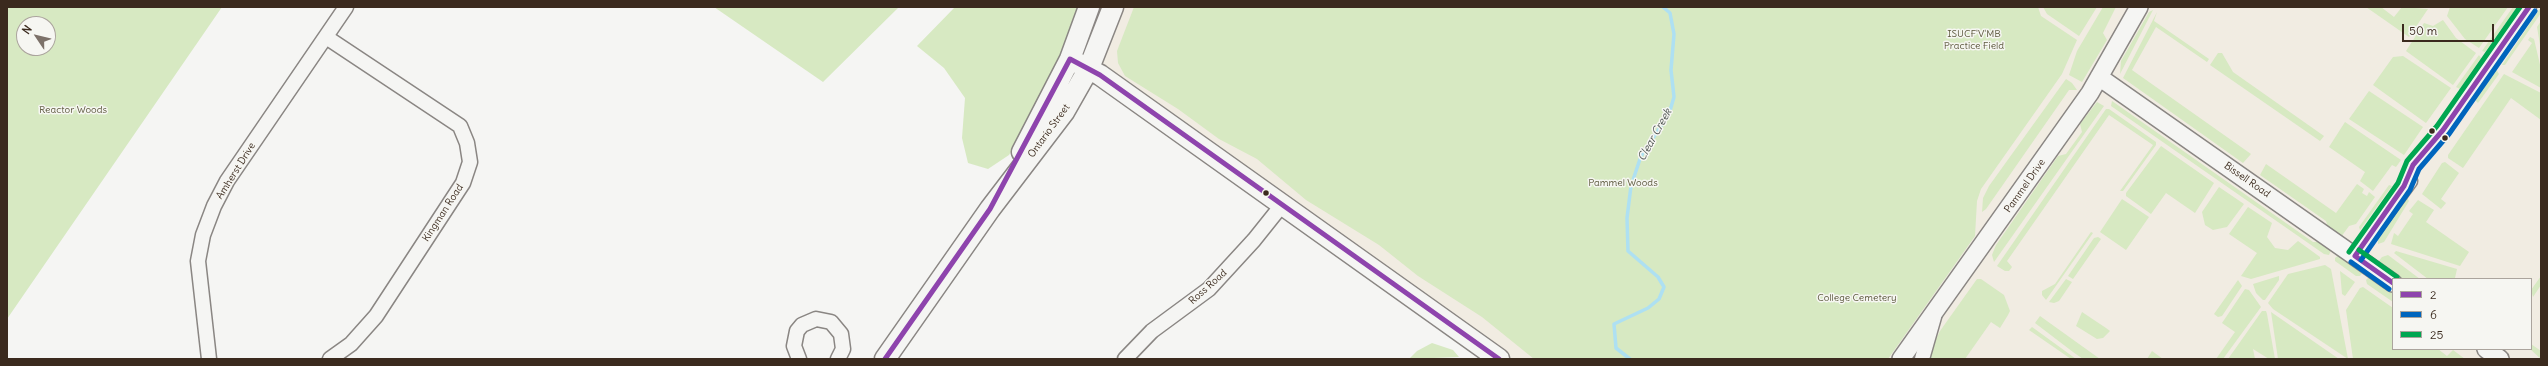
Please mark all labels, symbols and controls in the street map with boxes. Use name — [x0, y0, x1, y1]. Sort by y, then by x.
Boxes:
north arrow — [16, 16, 56, 56]
scale bar — [2404, 16, 2496, 42]
text: N — [19, 23, 35, 37]
text: 50 m — [2409, 23, 2437, 38]
park label: ISUCF'V'MB Practice Field — [1944, 28, 2004, 52]
street label: Ontario Street — [1025, 102, 1073, 160]
park label: Reactor Woods — [39, 104, 107, 116]
water label: Clear Creek — [1635, 107, 1675, 163]
unlabelled marker — [2427, 126, 2437, 136]
unlabelled marker — [2440, 133, 2450, 143]
street label: Amherst Drive — [214, 141, 258, 201]
street label: Pammel Drive — [2002, 157, 2048, 215]
street label: Bissell Road — [2222, 160, 2272, 200]
park label: Pammel Woods — [1588, 177, 1658, 189]
street label: Kingman Road — [420, 182, 466, 244]
unlabelled marker — [1261, 188, 1271, 198]
street label: Ross Road — [1187, 267, 1229, 307]
legend — [2392, 278, 2532, 350]
text: 2 — [2430, 287, 2437, 302]
park label: College Cemetery — [1817, 292, 1897, 304]
text: 6 — [2430, 307, 2437, 322]
text: 25 — [2430, 327, 2443, 342]

